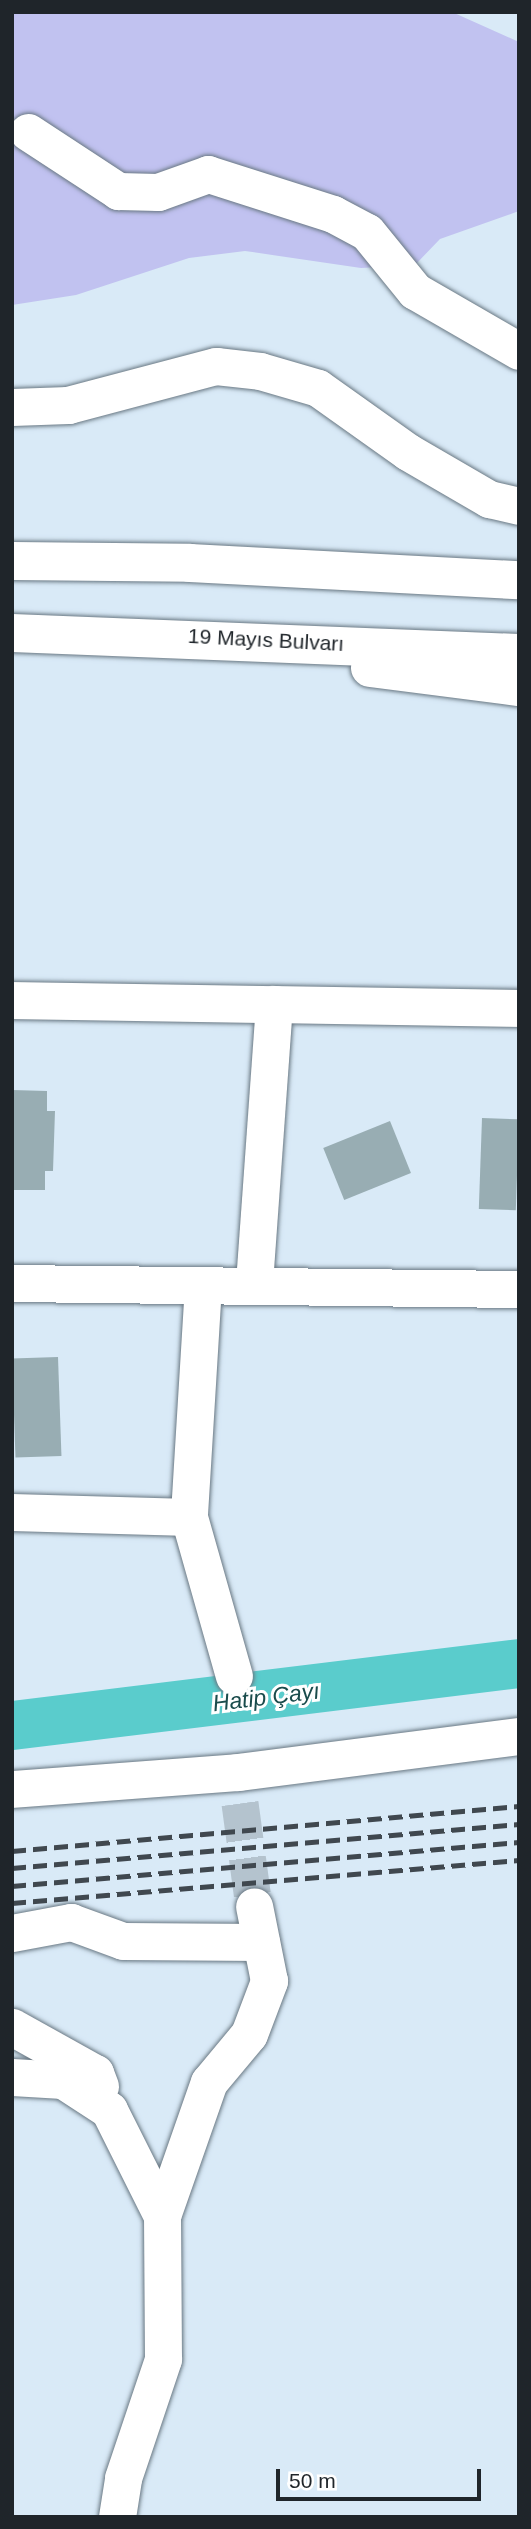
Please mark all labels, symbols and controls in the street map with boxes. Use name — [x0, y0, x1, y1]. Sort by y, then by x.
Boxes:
street label: 19 Mayıs Bulvarı — [187, 623, 345, 657]
water label: Hatip Çayı — [211, 1677, 321, 1717]
scale bar — [279, 2456, 484, 2500]
text: 50 m — [289, 2469, 336, 2492]

